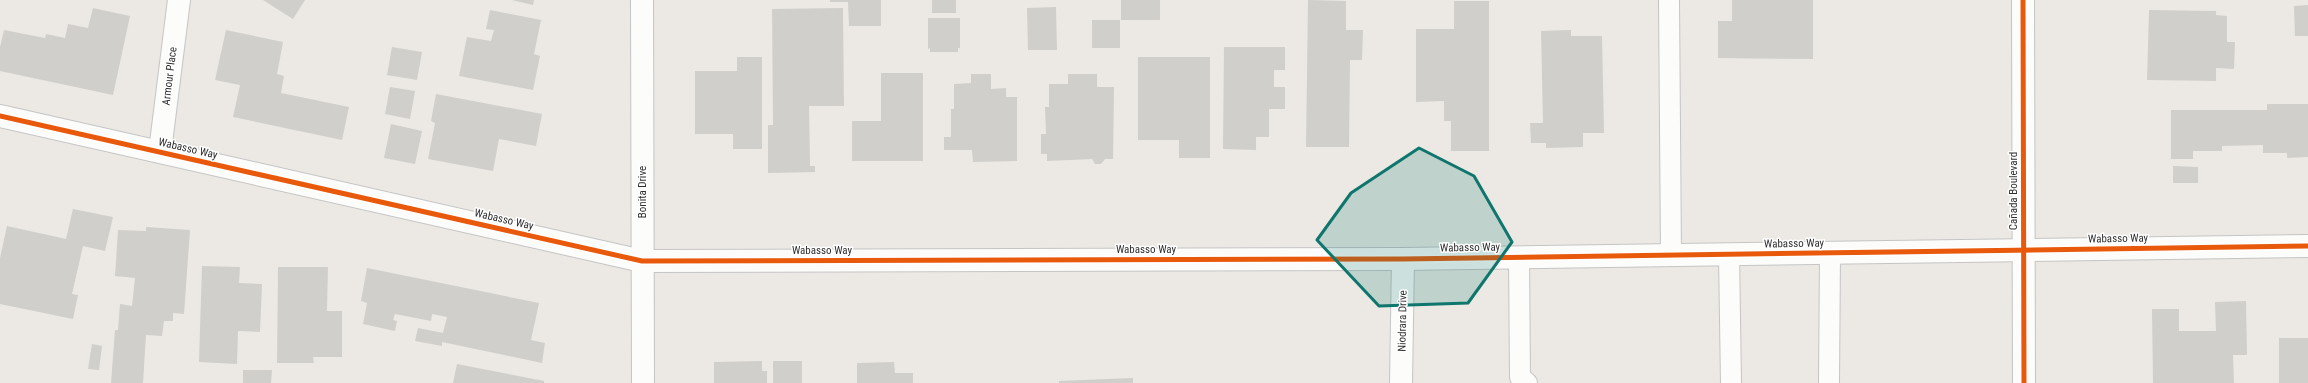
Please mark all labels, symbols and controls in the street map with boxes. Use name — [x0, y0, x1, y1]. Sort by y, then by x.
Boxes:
street label: Armour Place — [159, 46, 180, 106]
street label: Wabasso Way — [157, 135, 219, 162]
street label: Cañada Boulevard — [2007, 152, 2020, 230]
street label: Bonita Drive — [636, 166, 649, 218]
street label: Wabasso Way — [473, 206, 535, 233]
street label: Wabasso Way — [2088, 231, 2149, 246]
street label: Wabasso Way — [1764, 236, 1825, 251]
street label: Wabasso Way — [1440, 240, 1501, 255]
street label: Wabasso Way — [1116, 243, 1177, 256]
street label: Wabasso Way — [792, 244, 853, 257]
street label: Niodrara Drive — [1395, 290, 1410, 352]

